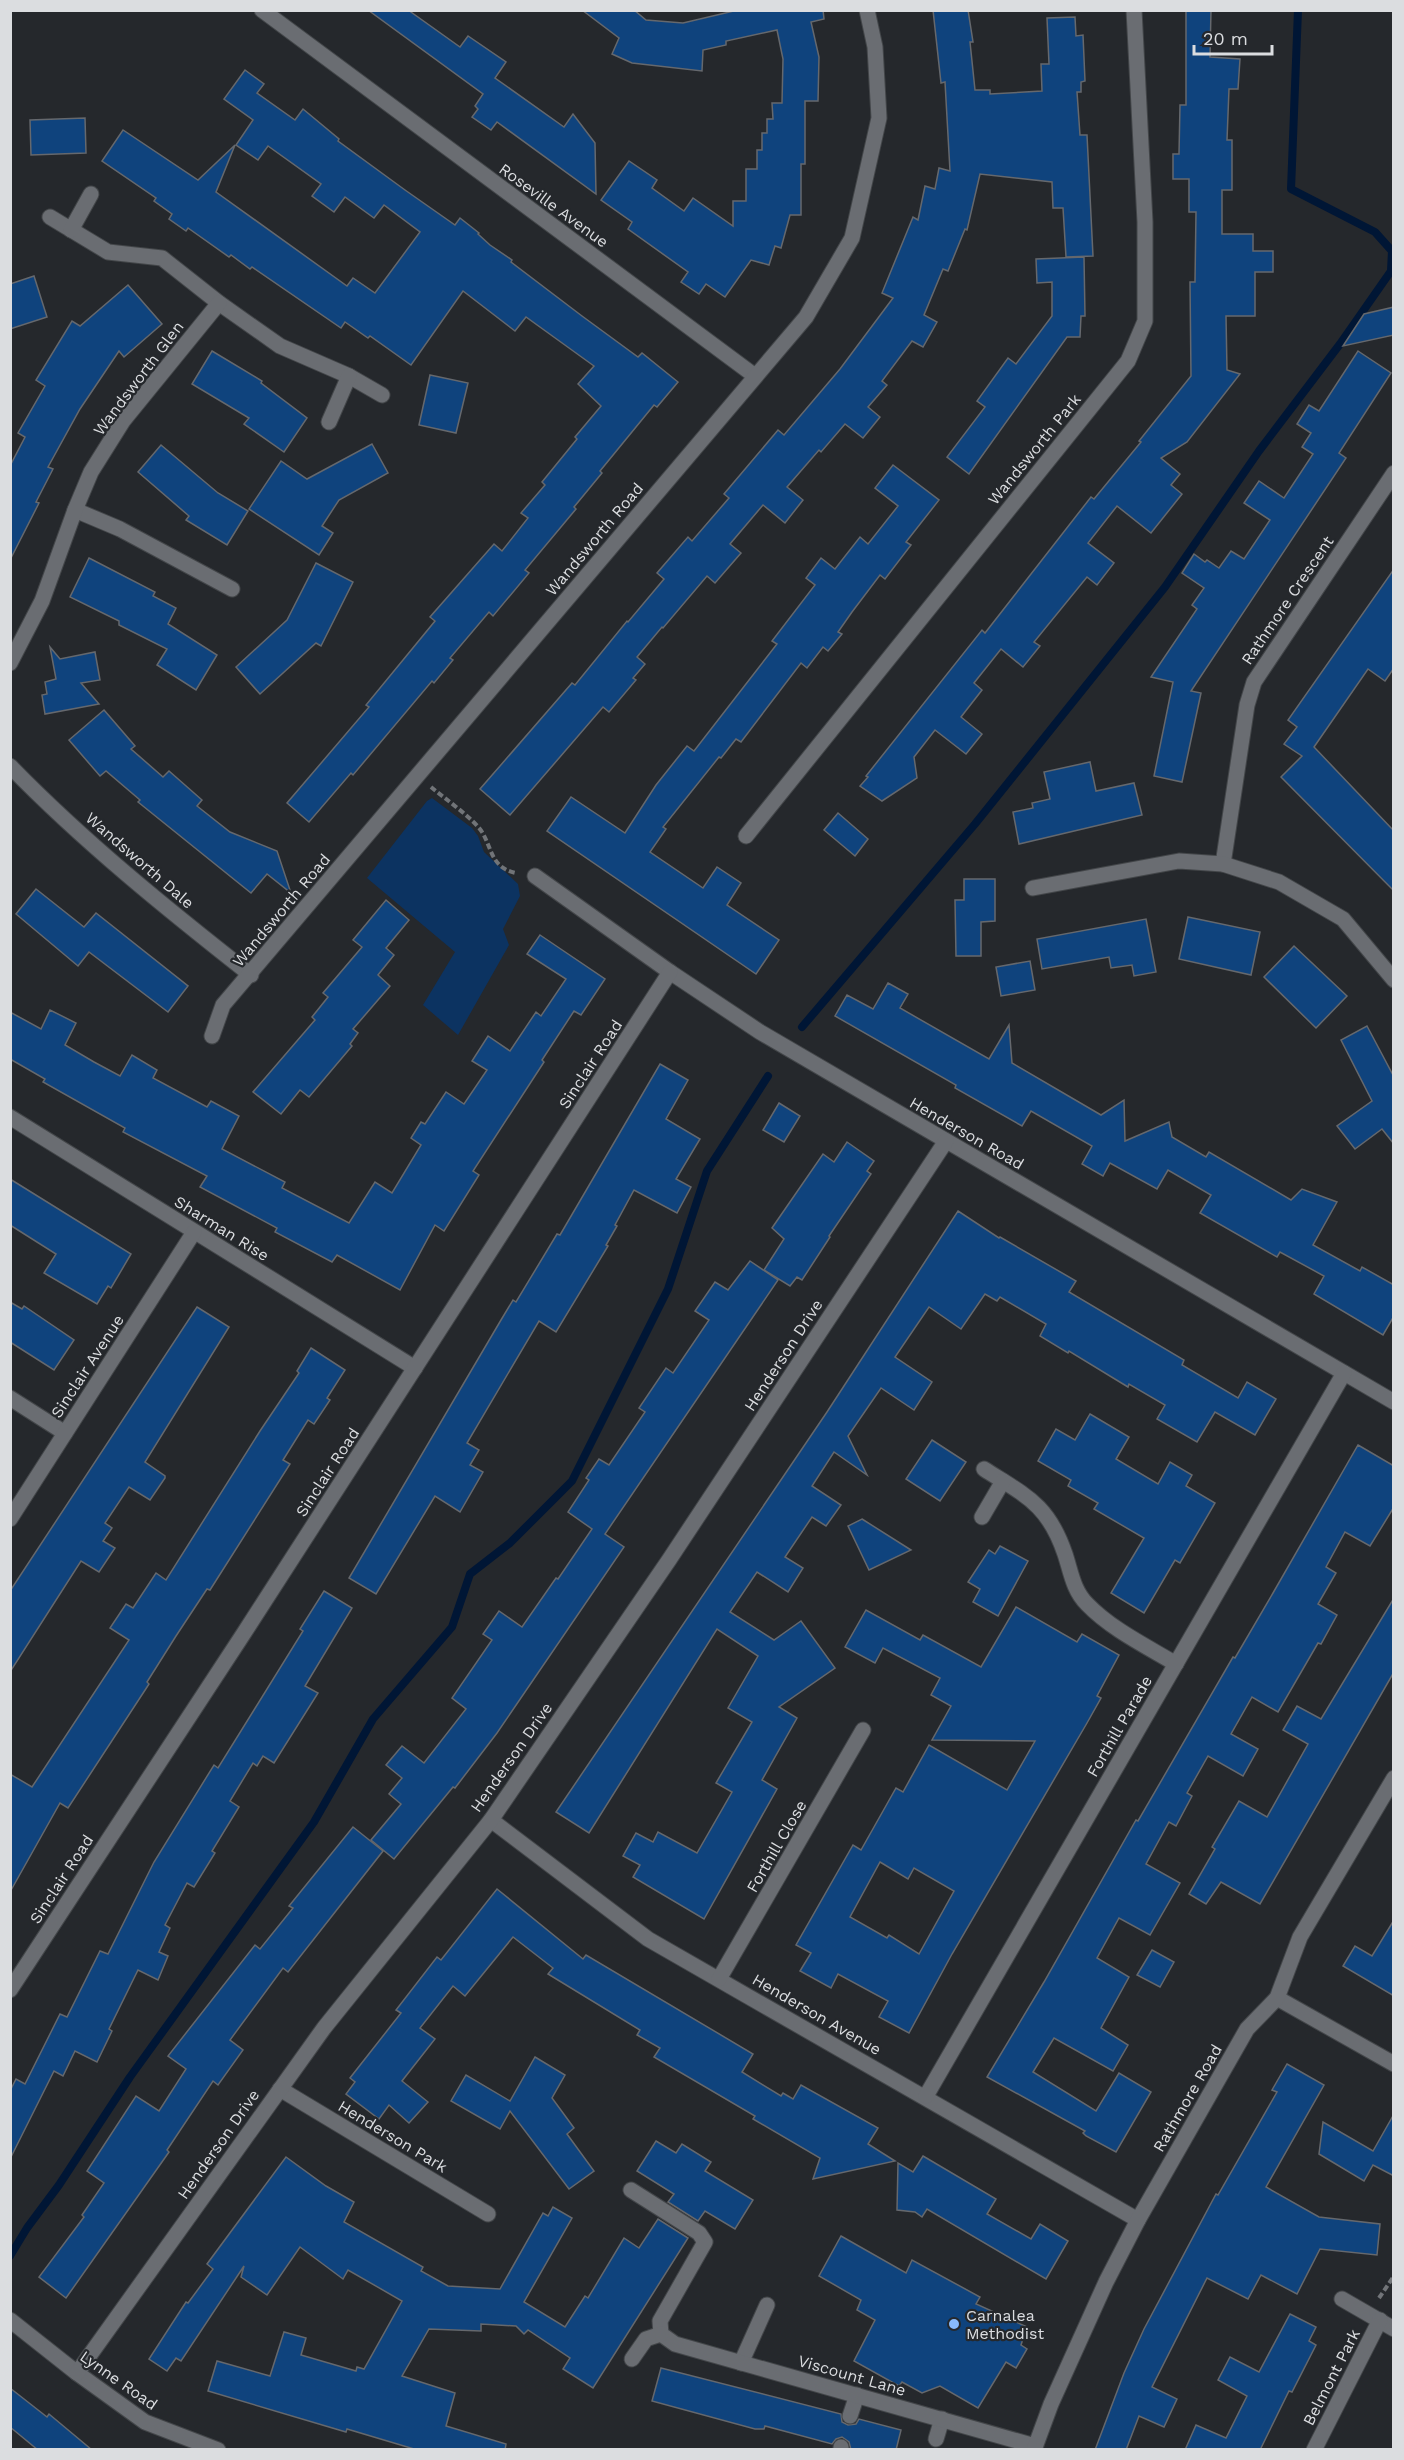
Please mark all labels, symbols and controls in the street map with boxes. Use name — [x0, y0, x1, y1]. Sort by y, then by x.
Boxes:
scale bar — [1194, 18, 1272, 56]
text: 20 m — [1203, 28, 1248, 49]
street label: Roseville Avenue — [495, 159, 612, 251]
street label: Wandsworth Glen — [89, 317, 188, 439]
street label: Wandsworth Park — [984, 390, 1085, 509]
street label: Wandsworth Road — [542, 479, 647, 600]
street label: Rathmore Crescent — [1237, 532, 1338, 668]
street label: Wandsworth Dale — [82, 808, 198, 913]
street label: Wandsworth Road — [229, 850, 334, 971]
street label: Sinclair Road — [555, 1016, 626, 1112]
street label: Henderson Road — [906, 1093, 1027, 1174]
street label: Sharman Rise — [171, 1192, 273, 1265]
street label: Henderson Drive — [740, 1296, 827, 1415]
street label: Sinclair Avenue — [47, 1311, 128, 1421]
street label: Sinclair Road — [292, 1424, 363, 1520]
street label: Forthill Parade — [1083, 1672, 1156, 1780]
street label: Henderson Drive — [467, 1699, 556, 1816]
street label: Forthill Close — [742, 1797, 810, 1896]
street label: Sinclair Road — [26, 1831, 97, 1927]
street label: Henderson Avenue — [749, 1970, 885, 2059]
street label: Rathmore Road — [1149, 2041, 1226, 2155]
street label: Henderson Drive — [174, 2086, 263, 2203]
street label: Henderson Park — [335, 2096, 451, 2177]
place label: Carnalea Methodist — [966, 2306, 1044, 2343]
marker: Carnalea Methodist — [947, 2317, 961, 2331]
street label: Belmont Park — [1299, 2326, 1364, 2429]
street label: Lynne Road — [76, 2347, 161, 2414]
street label: Viscount Lane — [796, 2351, 908, 2400]

